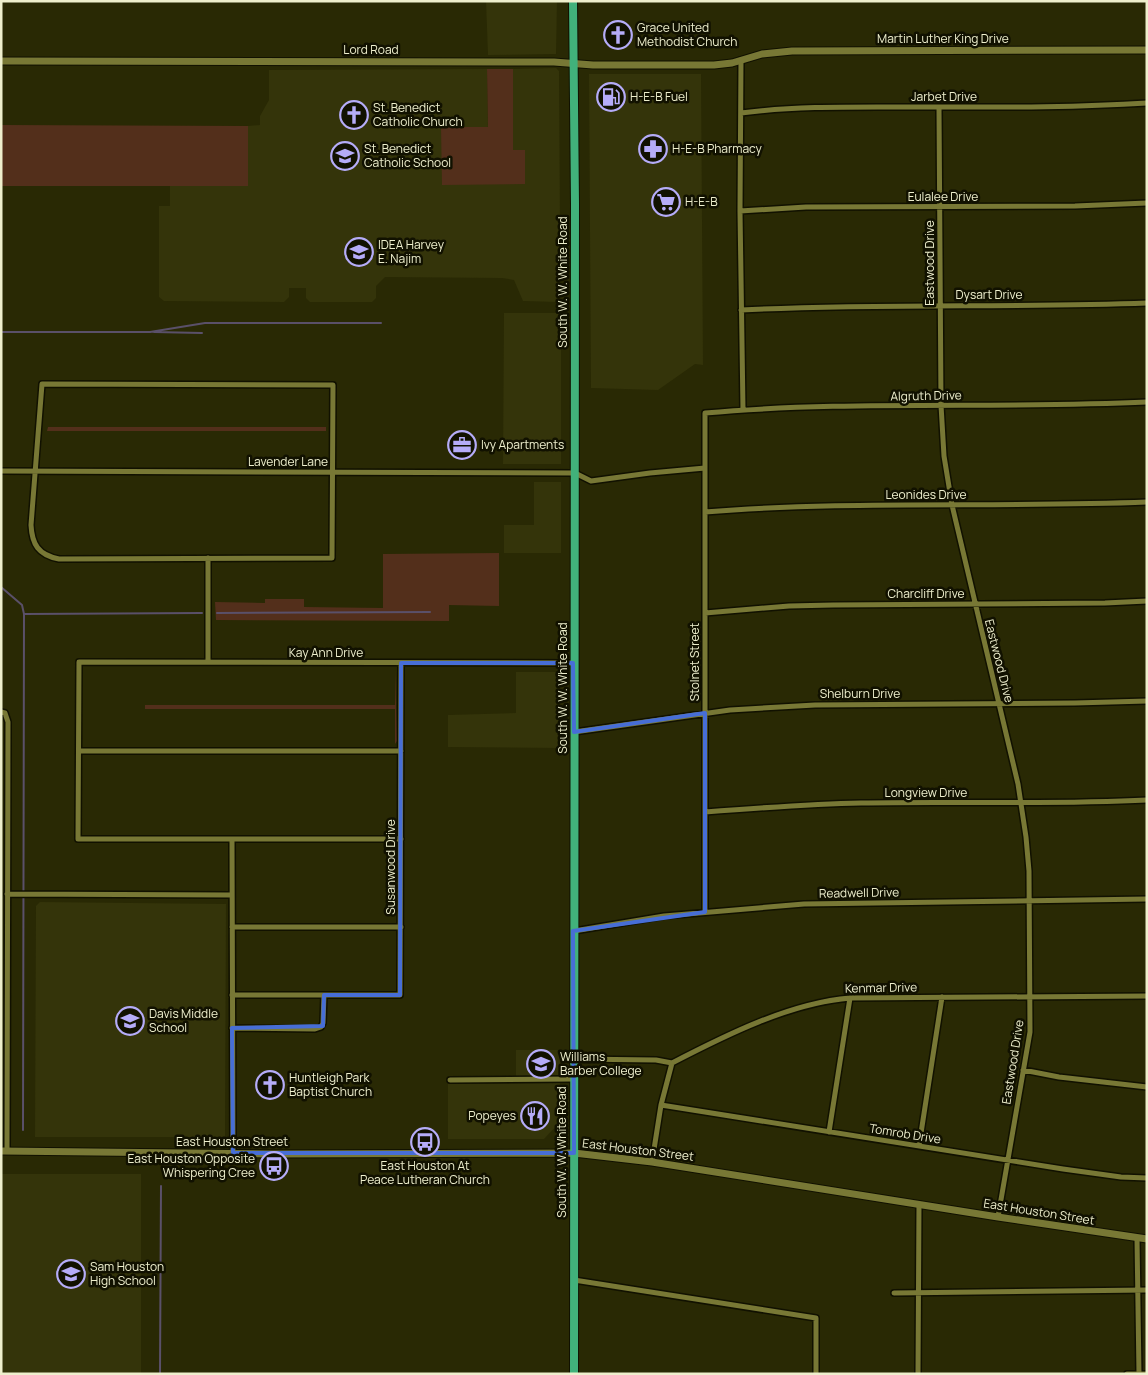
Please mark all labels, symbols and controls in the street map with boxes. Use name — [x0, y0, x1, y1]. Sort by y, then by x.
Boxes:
place label: Grace United Methodist Church — [637, 19, 737, 50]
church icon: Grace United Methodist Church — [603, 20, 633, 50]
street label: Martin Luther King Drive — [877, 30, 1009, 47]
street label: Lord Road — [343, 41, 399, 58]
fuel station icon: H-E-B Fuel — [596, 82, 626, 112]
place label: H-E-B Fuel — [630, 88, 688, 105]
street label: Jarbet Drive — [911, 88, 977, 105]
place label: St. Benedict Catholic Church — [373, 99, 463, 130]
church icon: St. Benedict Catholic Church — [339, 100, 369, 130]
pharmacy icon: H-E-B Pharmacy — [638, 134, 668, 164]
place label: St. Benedict Catholic School — [364, 140, 451, 171]
place label: H-E-B Pharmacy — [672, 140, 763, 157]
school or university icon: St. Benedict Catholic School — [330, 141, 360, 171]
supermarket icon: H-E-B — [651, 187, 681, 217]
street label: Eulalee Drive — [908, 188, 978, 205]
place label: H-E-B — [685, 193, 718, 210]
street label: South W. W. White Road — [554, 216, 571, 348]
street label: Eastwood Drive — [921, 220, 938, 306]
place label: IDEA Harvey E. Najim — [378, 236, 445, 267]
school or university icon: IDEA Harvey E. Najim — [344, 237, 374, 267]
street label: Dysart Drive — [956, 286, 1022, 303]
street label: Algruth Drive — [890, 386, 962, 405]
office icon: Ivy Apartments — [447, 430, 477, 460]
place label: Ivy Apartments — [481, 436, 564, 453]
street label: Lavender Lane — [248, 453, 328, 470]
street label: Leonides Drive — [885, 486, 967, 503]
street label: Charcliff Drive — [887, 585, 965, 602]
street label: Eastwood Drive — [981, 617, 1018, 704]
street label: South W. W. White Road — [554, 622, 571, 754]
street label: Stolnet Street — [686, 623, 703, 701]
street label: Kay Ann Drive — [289, 644, 363, 661]
street label: Shelburn Drive — [820, 685, 900, 702]
street label: Longview Drive — [885, 784, 967, 801]
street label: Susanwood Drive — [382, 819, 399, 915]
street label: Readwell Drive — [819, 883, 899, 902]
street label: Kenmar Drive — [845, 978, 917, 997]
place label: Davis Middle School — [149, 1005, 218, 1036]
school or university icon: Davis Middle School — [115, 1006, 145, 1036]
street label: Eastwood Drive — [997, 1018, 1028, 1105]
place label: Williams Barber College — [560, 1048, 642, 1079]
school or university icon: Williams Barber College — [526, 1049, 556, 1079]
place label: Huntleigh Park Baptist Church — [289, 1069, 372, 1100]
church icon: Huntleigh Park Baptist Church — [255, 1070, 285, 1100]
street label: South W. W. White Road — [553, 1086, 570, 1218]
restaurant icon: Popeyes — [520, 1101, 550, 1131]
place label: Popeyes — [468, 1107, 516, 1124]
street label: Tomrob Drive — [868, 1119, 942, 1148]
bus stop icon: East Houston At Peace Lutheran Church — [410, 1127, 440, 1157]
street label: East Houston Street — [176, 1133, 288, 1150]
street label: East Houston Street — [581, 1134, 695, 1165]
place label: East Houston Opposite Whispering Cree — [127, 1150, 255, 1181]
bus stop icon: East Houston Opposite Whispering Cree — [259, 1151, 289, 1181]
place label: East Houston At Peace Lutheran Church — [360, 1157, 490, 1188]
street label: East Houston Street — [982, 1194, 1096, 1229]
place label: Sam Houston High School — [90, 1258, 164, 1289]
school or university icon: Sam Houston High School — [56, 1259, 86, 1289]

